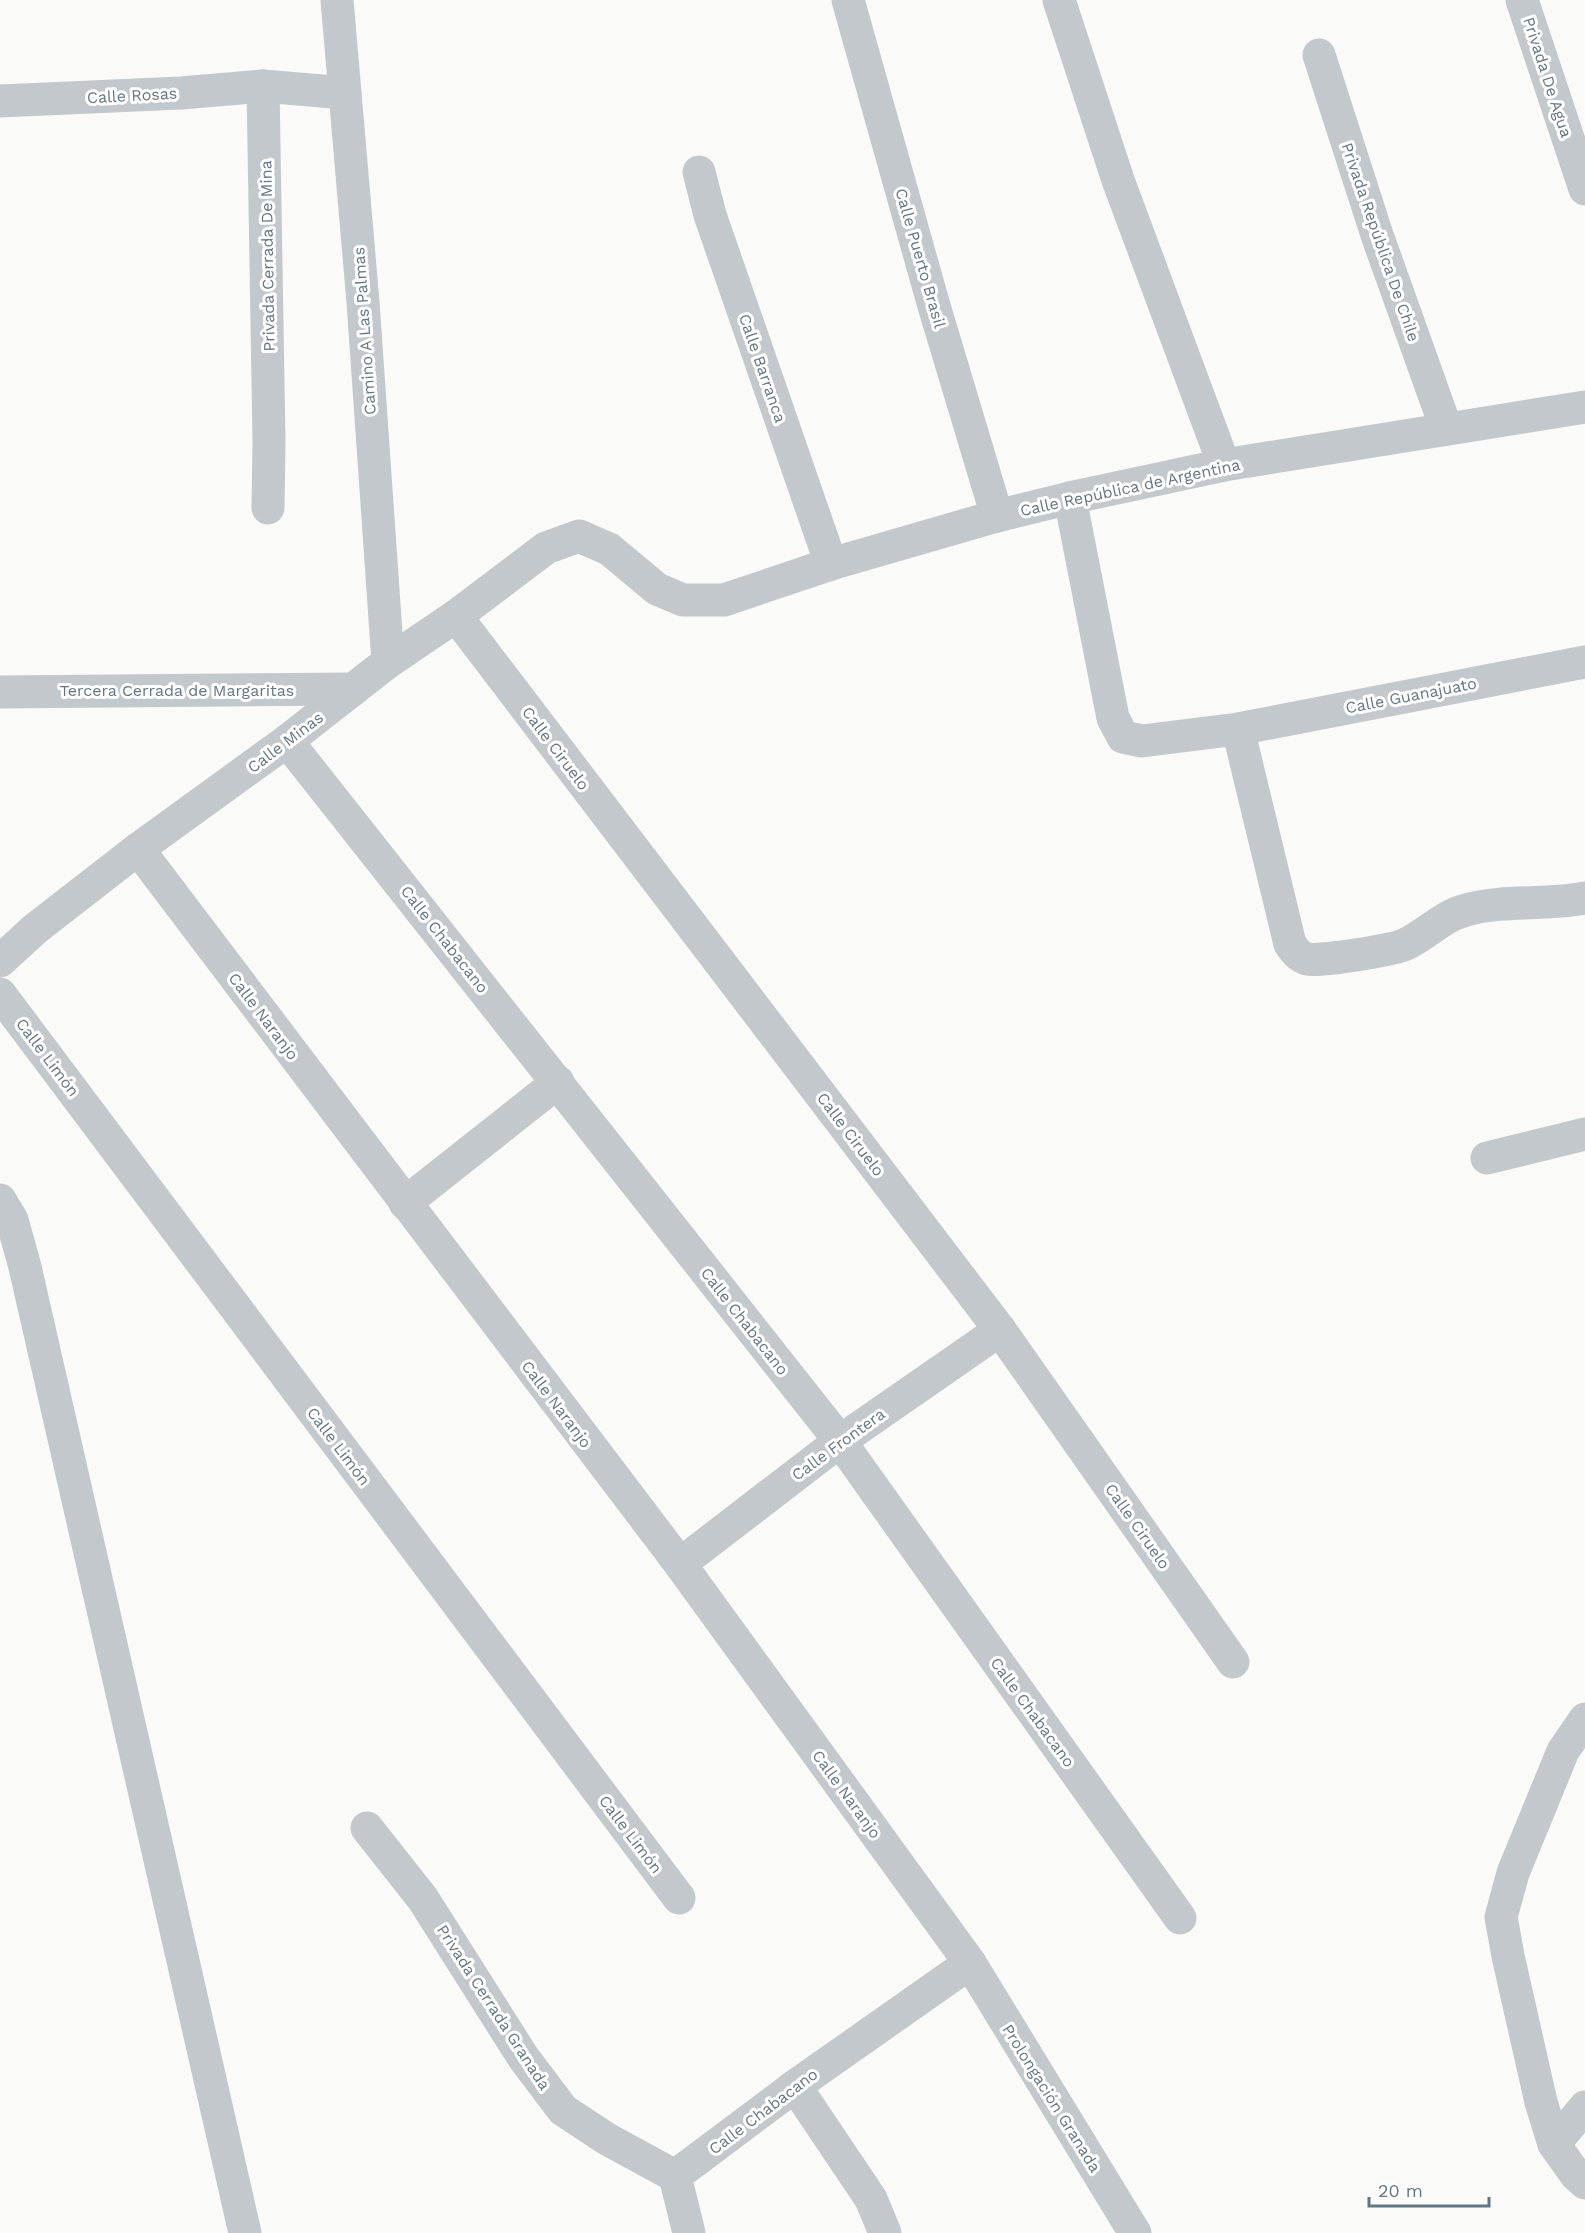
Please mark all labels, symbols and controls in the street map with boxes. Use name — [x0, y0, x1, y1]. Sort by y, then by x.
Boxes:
street label: Privada De Agua — [1519, 15, 1576, 140]
street label: Calle Rosas — [86, 84, 178, 107]
street label: Privada República De Chile — [1337, 140, 1424, 344]
street label: Privada Cerrada De Mina — [256, 160, 279, 352]
street label: Calle Puerto Brasil — [891, 186, 950, 330]
street label: Camino A Las Palmas — [349, 246, 380, 416]
street label: Calle Barranca — [735, 311, 790, 425]
street label: Calle República de Argentina — [1018, 455, 1242, 520]
street label: Calle Guanajuato — [1344, 673, 1478, 718]
street label: Tercera Cerrada de Margaritas — [60, 681, 294, 700]
street label: Calle Ciruelo — [518, 703, 593, 794]
street label: Calle Minas — [244, 708, 327, 777]
street label: Calle Chabacano — [397, 882, 492, 997]
street label: Calle Naranjo — [225, 969, 303, 1064]
street label: Calle Limón — [12, 1014, 83, 1100]
street label: Calle Ciruelo — [813, 1089, 888, 1180]
street label: Calle Chabacano — [697, 1264, 792, 1379]
street label: Calle Naranjo — [518, 1357, 596, 1452]
street label: Calle Limón — [303, 1403, 374, 1489]
street label: Calle Frontera — [788, 1404, 889, 1485]
street label: Calle Ciruelo — [1101, 1480, 1174, 1573]
street label: Calle Chabacano — [986, 1654, 1079, 1771]
street label: Calle Naranjo — [808, 1747, 885, 1842]
street label: Calle Limón — [595, 1791, 666, 1877]
street label: Privada Cerrada Granada — [433, 1921, 554, 2093]
street label: Prolongación Granada — [998, 2021, 1105, 2176]
street label: Calle Chabacano — [705, 2064, 821, 2158]
scale bar — [1369, 2170, 1489, 2208]
text: 20 m — [1378, 2180, 1423, 2201]

